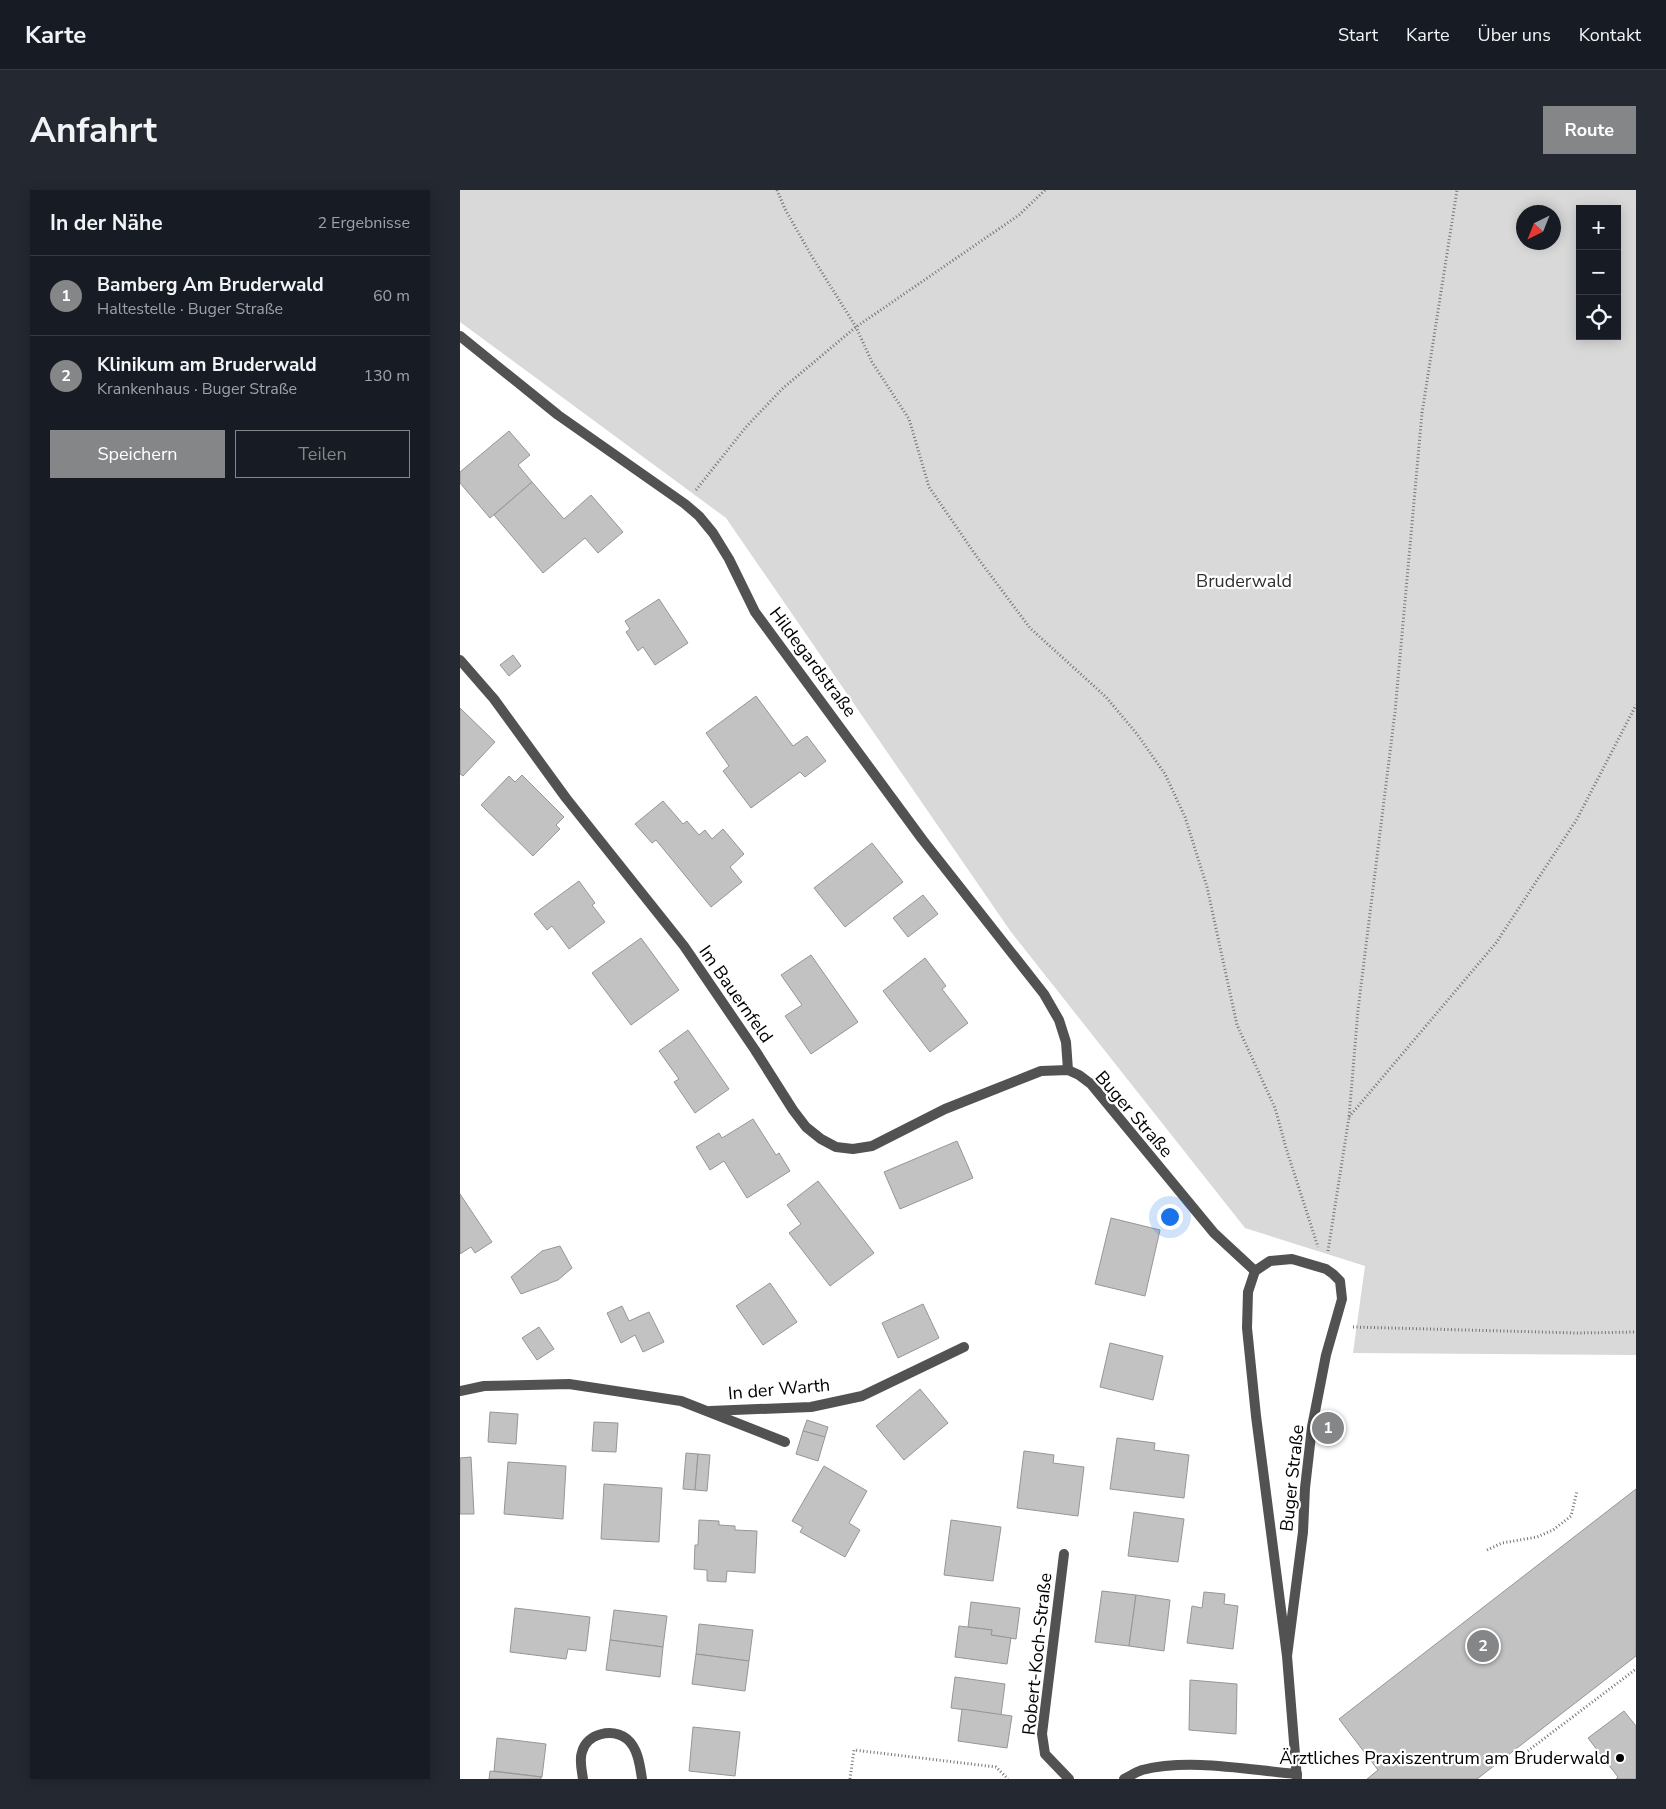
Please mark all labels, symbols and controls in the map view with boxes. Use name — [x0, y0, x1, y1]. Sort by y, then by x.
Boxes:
text: Karte — [25, 19, 86, 51]
text: Start — [1338, 23, 1378, 47]
text: Karte — [1406, 23, 1450, 47]
text: Über uns — [1478, 23, 1551, 47]
text: Kontakt — [1579, 23, 1641, 47]
button: Route — [1543, 106, 1636, 154]
text: Anfahrt — [30, 107, 157, 154]
north arrow — [1516, 205, 1561, 250]
map controls — [1576, 205, 1621, 340]
button: + — [1576, 205, 1621, 250]
text: In der Nähe — [50, 209, 163, 237]
text: 2 Ergebnisse — [317, 212, 410, 234]
button: − — [1576, 250, 1621, 295]
text: Bamberg Am Bruderwald — [97, 272, 324, 298]
text: 1 — [61, 285, 71, 307]
text: 60 m — [373, 285, 410, 307]
button: locate — [1576, 295, 1621, 340]
text: Haltestelle · Buger Straße — [97, 298, 283, 320]
text: Klinikum am Bruderwald — [97, 352, 317, 378]
text: 2 — [61, 365, 71, 387]
text: 130 m — [363, 365, 410, 387]
text: Krankenhaus · Buger Straße — [97, 378, 297, 400]
button: Speichern — [50, 430, 225, 478]
button: Teilen — [235, 430, 410, 478]
park label: Bruderwald — [1196, 569, 1292, 593]
street label: Hildegardstraße — [764, 602, 862, 722]
street label: Im Bauernfeld — [694, 941, 778, 1047]
street label: Buger Straße — [1090, 1066, 1178, 1162]
your location — [1157, 1204, 1183, 1230]
street label: In der Warth — [727, 1373, 831, 1405]
pin: 1 — [1312, 1409, 1344, 1447]
street label: Buger Straße — [1274, 1423, 1310, 1533]
street label: Robert-Koch-Straße — [1017, 1572, 1057, 1736]
pin: 2 — [1467, 1627, 1499, 1665]
place label: Ärztliches Praxiszentrum am Bruderwald — [1279, 1746, 1610, 1770]
marker: Ärztliches Praxiszentrum am Bruderwald — [1614, 1752, 1626, 1764]

